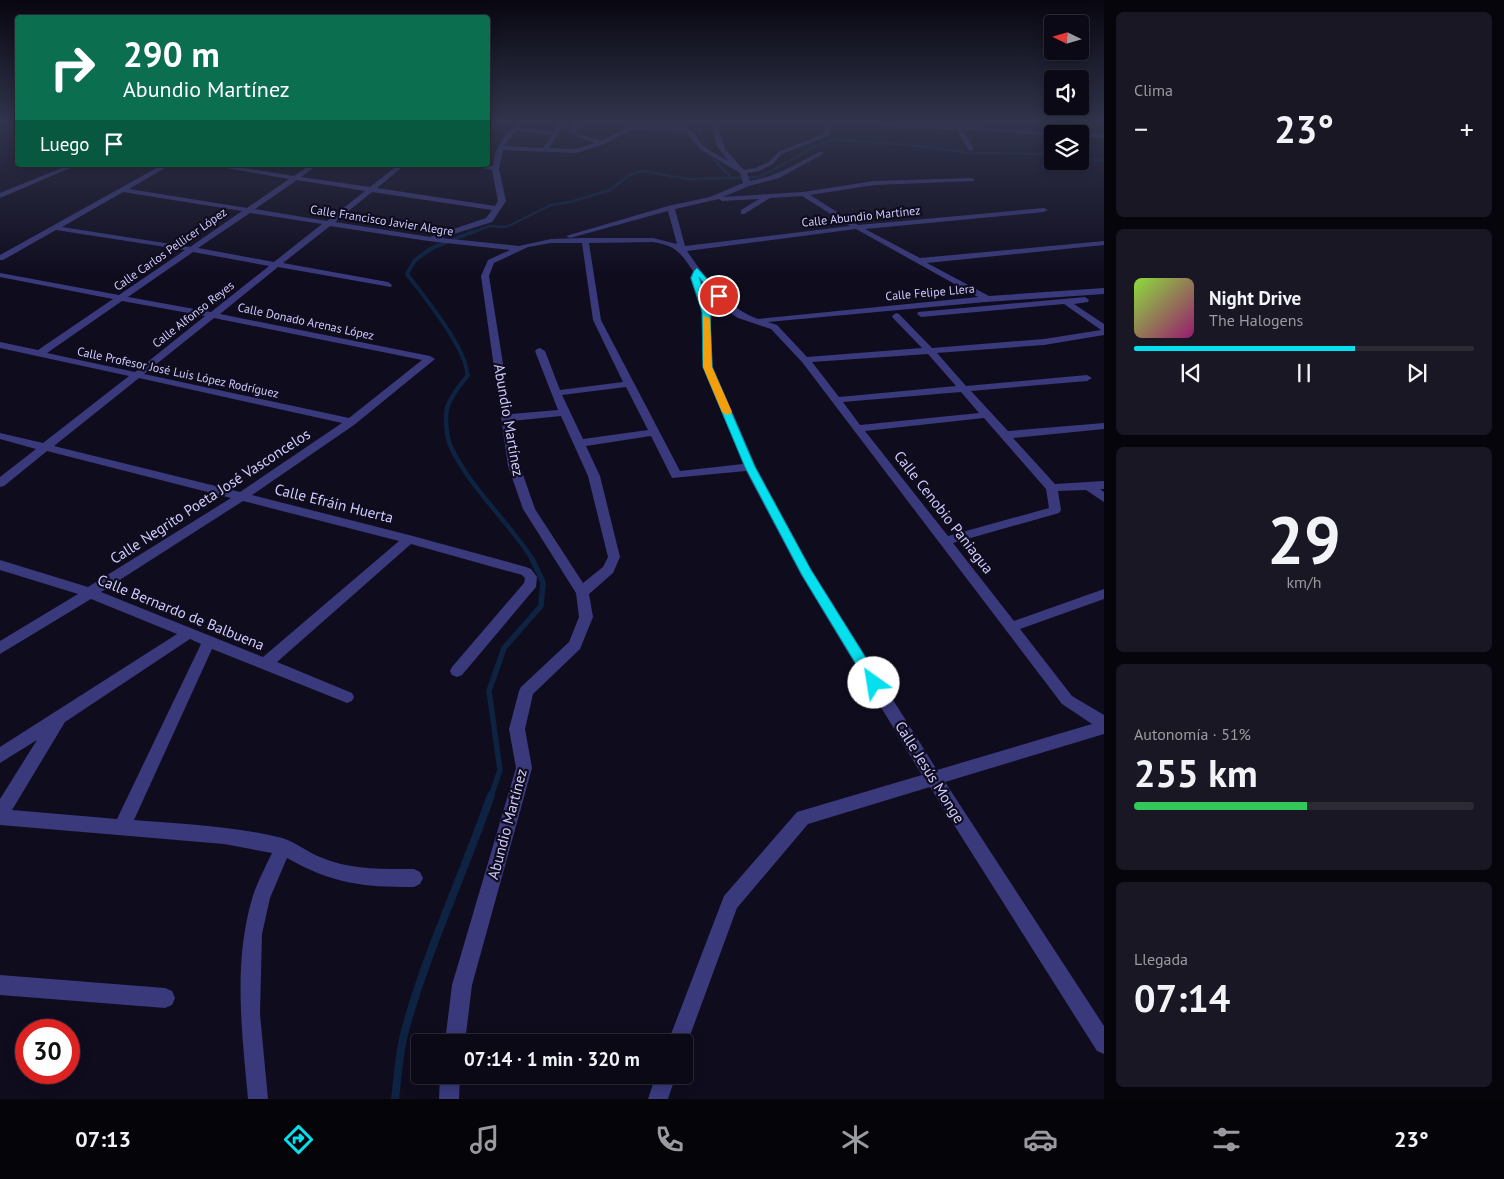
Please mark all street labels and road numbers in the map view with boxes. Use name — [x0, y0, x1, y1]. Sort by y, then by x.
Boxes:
street label: Calle Francisco Javier Alegre — [309, 201, 455, 239]
street label: Calle Abundio Martínez — [801, 202, 921, 230]
street label: Calle Carlos Pellicer López — [111, 204, 229, 294]
street label: Calle Alfonso Reyes — [149, 277, 237, 351]
street label: Calle Felipe Llera — [885, 281, 975, 303]
street label: Calle Donado Arenas López — [236, 299, 376, 343]
street label: Calle Profesor José Luis López Rodríguez — [76, 343, 280, 401]
street label: Abundio Martínez — [490, 362, 528, 478]
street label: Calle Negrito Poeta José Vasconcelos — [106, 424, 314, 568]
street label: Calle Cenobio Paniagua — [890, 447, 998, 577]
street label: Calle Efráin Huerta — [273, 479, 395, 527]
street label: Calle Bernardo de Balbuena — [95, 570, 267, 654]
street label: Calle Jesús Monge — [891, 718, 969, 826]
street label: Abundio Martínez — [483, 767, 531, 881]

